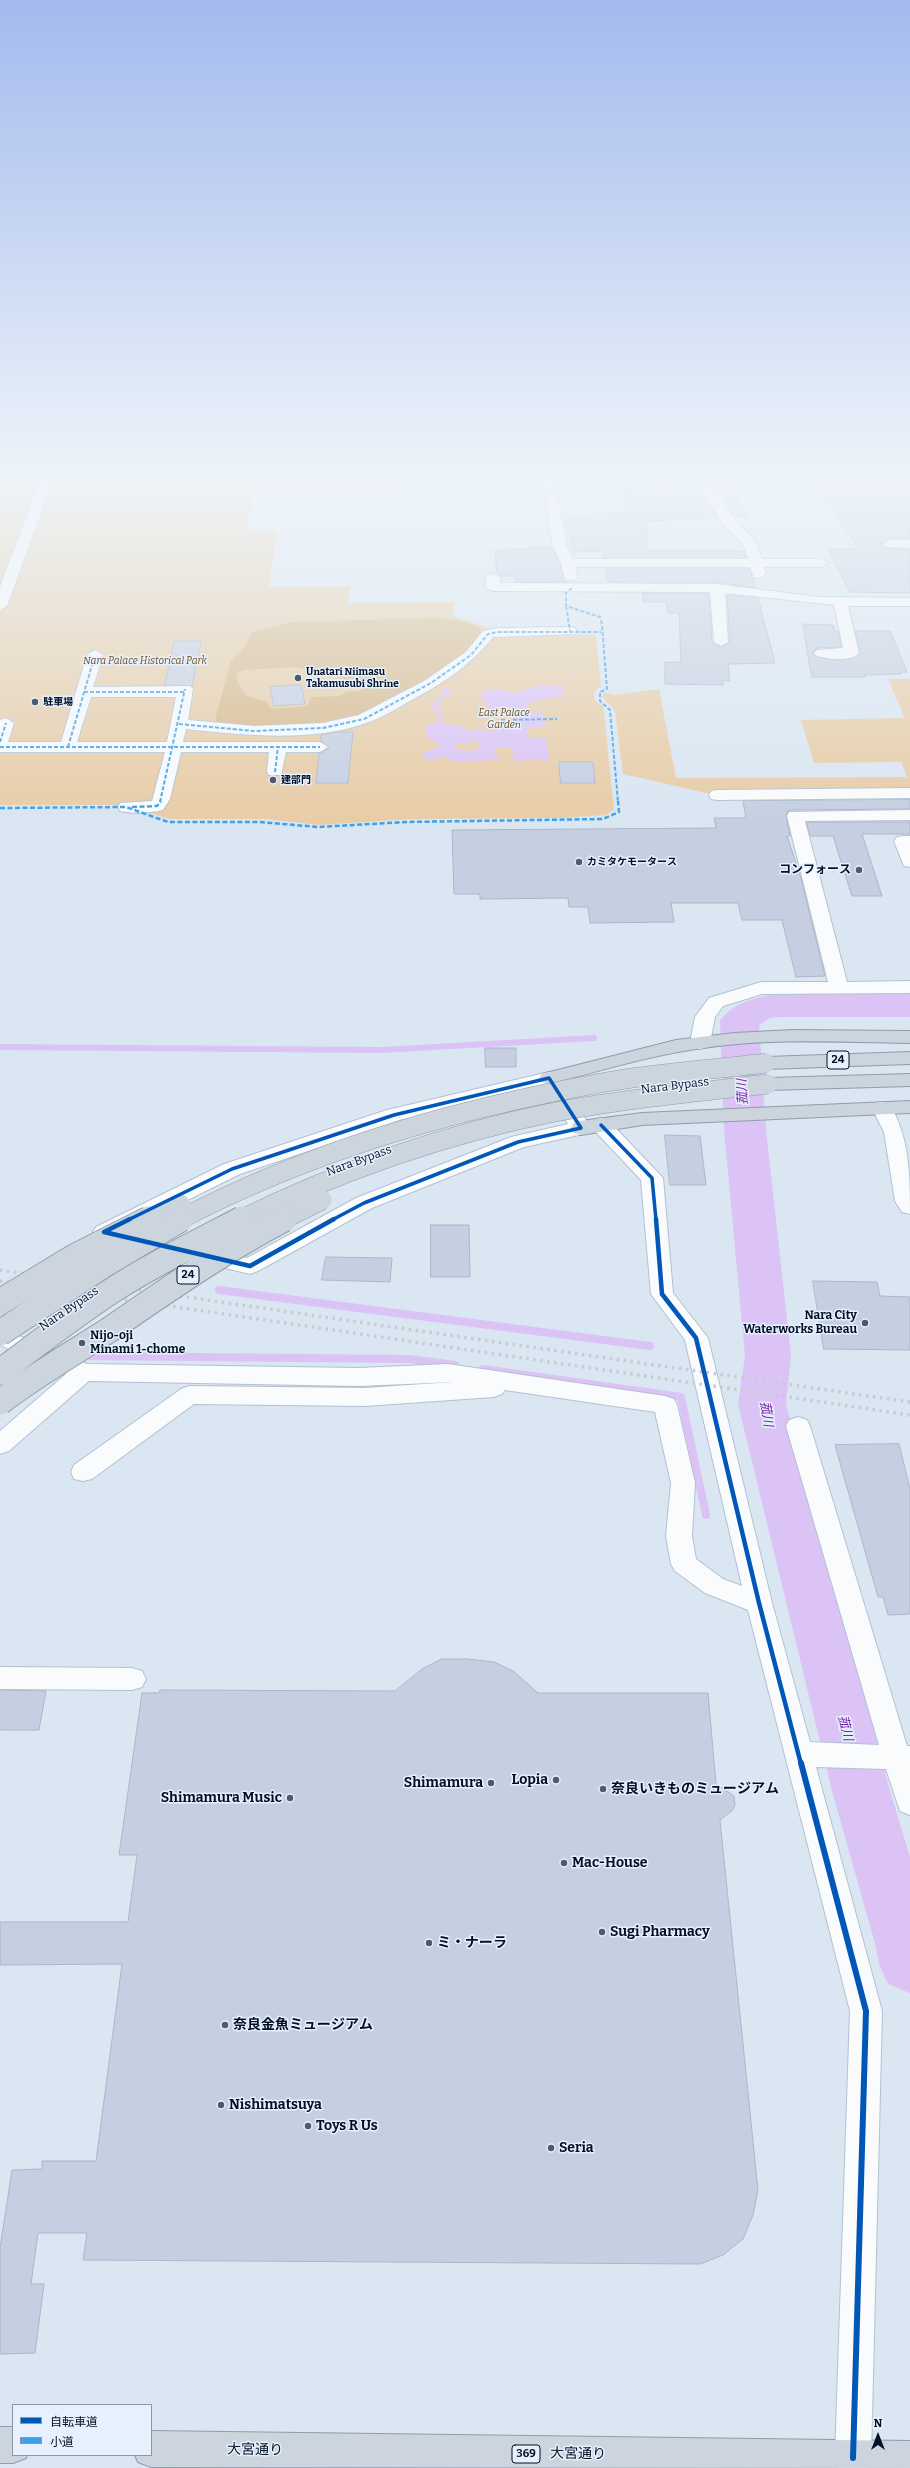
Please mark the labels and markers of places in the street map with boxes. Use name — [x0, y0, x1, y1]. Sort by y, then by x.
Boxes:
place label: Unatari Niimasu Takamusubi Shrine — [306, 666, 399, 690]
marker: Unatari Niimasu Takamusubi Shrine — [293, 673, 303, 683]
place label: 駐車場 — [43, 696, 73, 708]
marker: 駐車場 — [30, 697, 40, 707]
place label: 建部門 — [281, 774, 311, 786]
marker: 建部門 — [268, 775, 278, 785]
place label: カミタケモータース — [587, 856, 677, 868]
marker: カミタケモータース — [574, 857, 584, 867]
place label: コンフォース — [779, 863, 851, 877]
marker: コンフォース — [854, 865, 864, 875]
place label: Nara City Waterworks Bureau — [743, 1309, 857, 1337]
marker: Nara City Waterworks Bureau — [860, 1318, 870, 1328]
place label: Nijo-oji Minami 1-chome — [90, 1329, 185, 1357]
marker: Nijo-oji Minami 1-chome — [77, 1338, 87, 1348]
place label: Lopia — [511, 1772, 548, 1788]
place label: Shimamura — [404, 1775, 483, 1791]
marker: Lopia — [551, 1775, 561, 1785]
marker: Shimamura — [486, 1778, 496, 1788]
place label: 奈良いきものミュージアム — [611, 1781, 779, 1797]
marker: 奈良いきものミュージアム — [598, 1784, 608, 1794]
place label: Shimamura Music — [161, 1790, 282, 1806]
marker: Shimamura Music — [285, 1793, 295, 1803]
place label: Mac-House — [572, 1855, 647, 1871]
marker: Mac-House — [559, 1858, 569, 1868]
place label: Sugi Pharmacy — [610, 1924, 710, 1940]
marker: Sugi Pharmacy — [597, 1927, 607, 1937]
place label: ミ・ナーラ — [437, 1935, 507, 1951]
marker: ミ・ナーラ — [424, 1938, 434, 1948]
place label: 奈良金魚ミュージアム — [233, 2017, 373, 2033]
marker: 奈良金魚ミュージアム — [220, 2020, 230, 2030]
place label: Nishimatsuya — [229, 2097, 322, 2113]
marker: Nishimatsuya — [216, 2100, 226, 2110]
place label: Toys R Us — [316, 2118, 378, 2134]
marker: Toys R Us — [303, 2121, 313, 2131]
place label: Seria — [559, 2140, 594, 2156]
marker: Seria — [546, 2143, 556, 2153]

